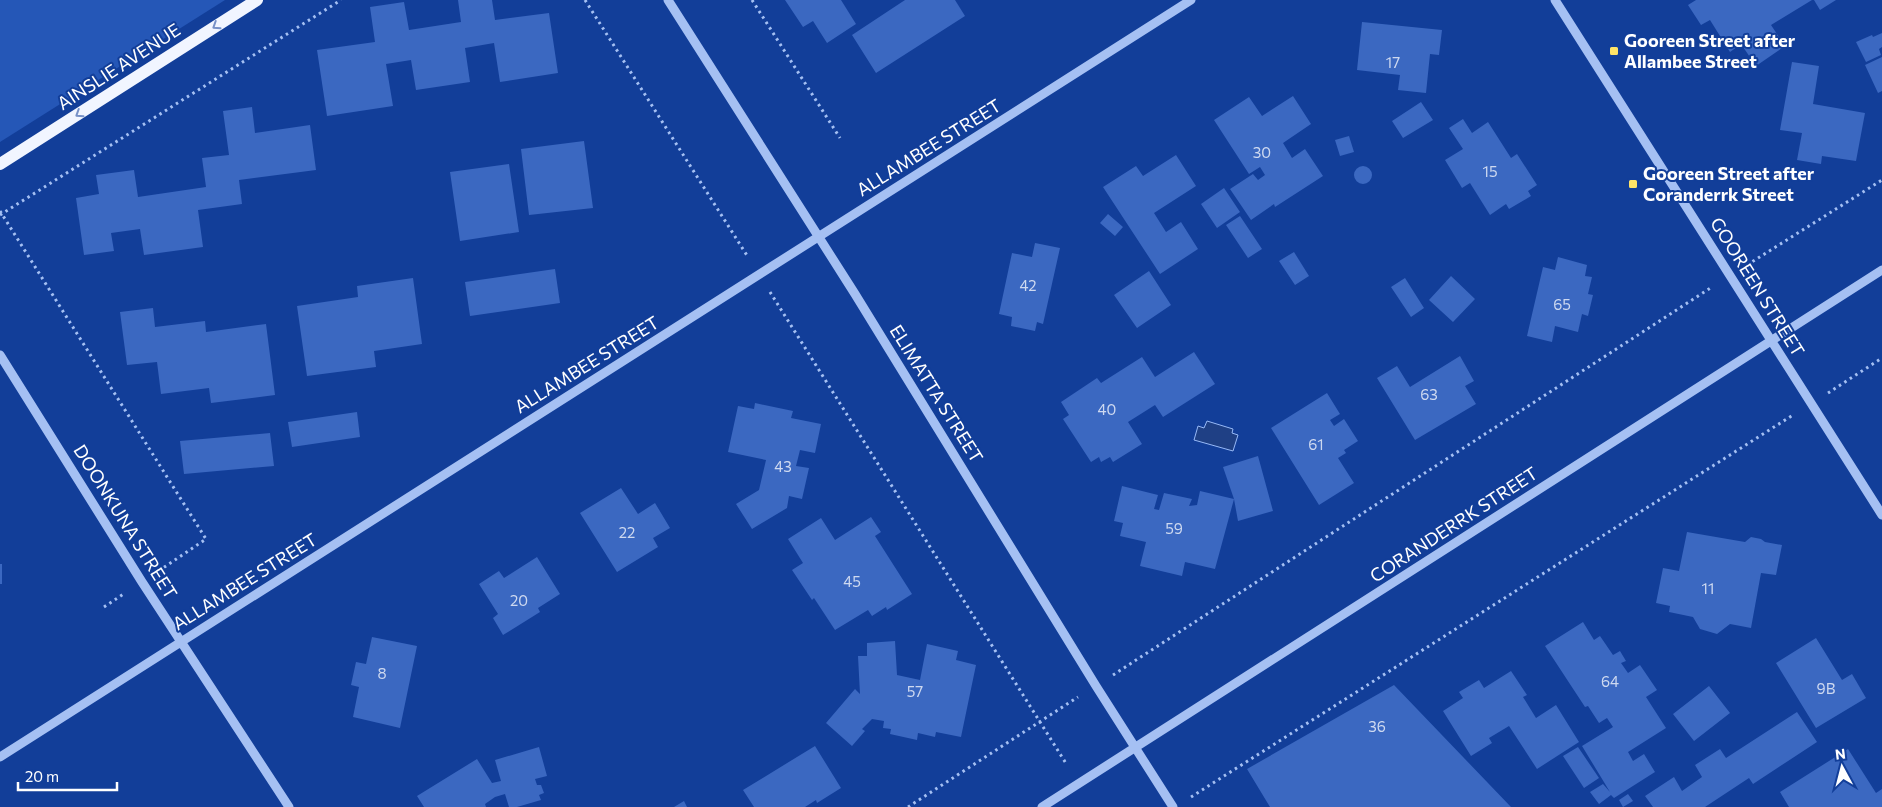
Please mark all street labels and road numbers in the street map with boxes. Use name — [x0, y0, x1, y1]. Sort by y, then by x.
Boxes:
street label: AINSLIE AVENUE — [53, 18, 184, 114]
street label: ALLAMBEE STREET — [852, 94, 1005, 200]
street label: GOOREEN STREET — [1706, 213, 1810, 360]
street label: ALLAMBEE STREET — [510, 311, 663, 417]
street label: ELIMATTA STREET — [886, 321, 988, 466]
street label: DOONKUNA STREET — [69, 440, 182, 603]
street label: CORANDERRK STREET — [1365, 462, 1541, 587]
street label: ALLAMBEE STREET — [168, 528, 321, 634]

